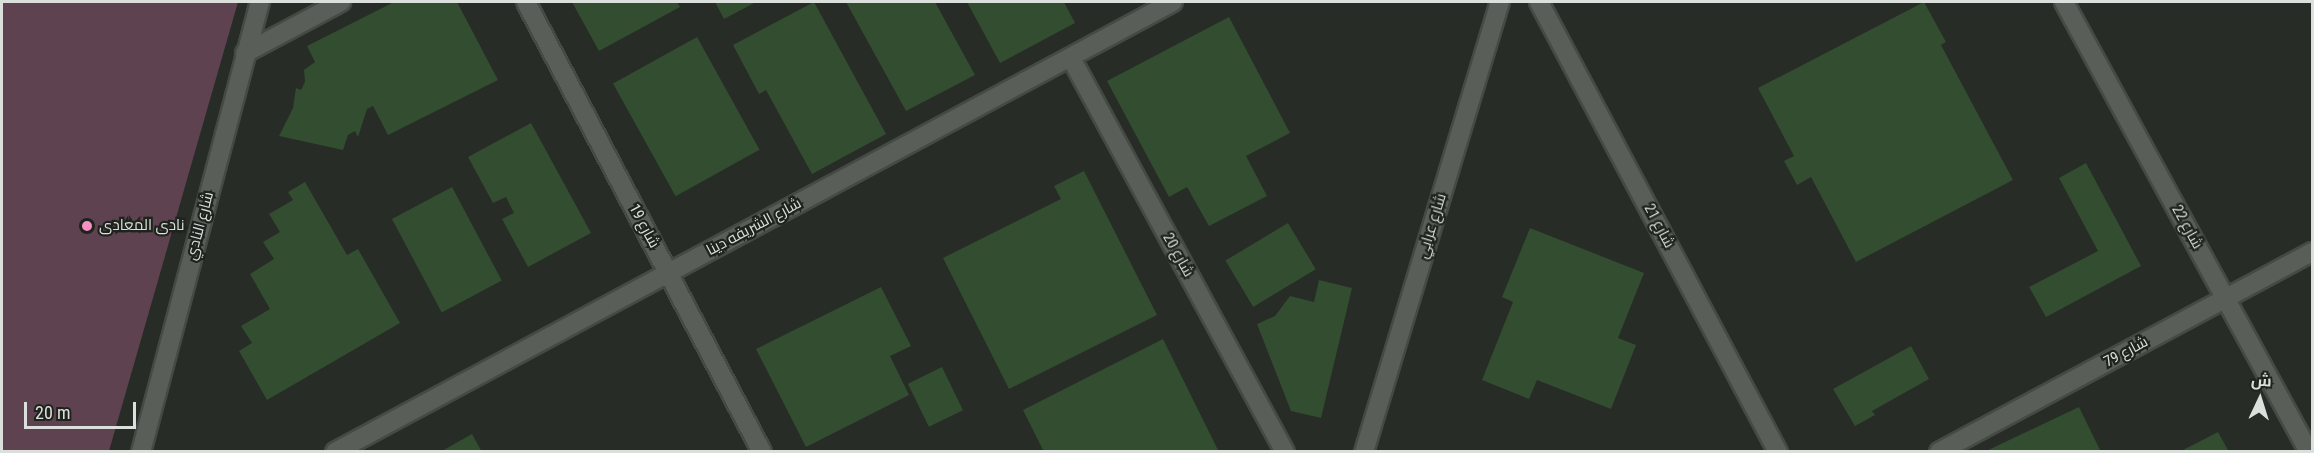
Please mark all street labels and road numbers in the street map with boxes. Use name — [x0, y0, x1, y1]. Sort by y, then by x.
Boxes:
street label: شارع النادي — [182, 190, 218, 262]
street label: شارع عرابي — [1414, 191, 1450, 261]
street label: شارع الشريفه دينا — [704, 194, 804, 260]
street label: شارع 19 — [625, 201, 663, 251]
street label: شارع 21 — [1640, 201, 1678, 251]
street label: شارع 22 — [2168, 202, 2206, 252]
street label: شارع 20 — [1159, 230, 1197, 280]
street label: شارع 79 — [2101, 333, 2151, 371]

